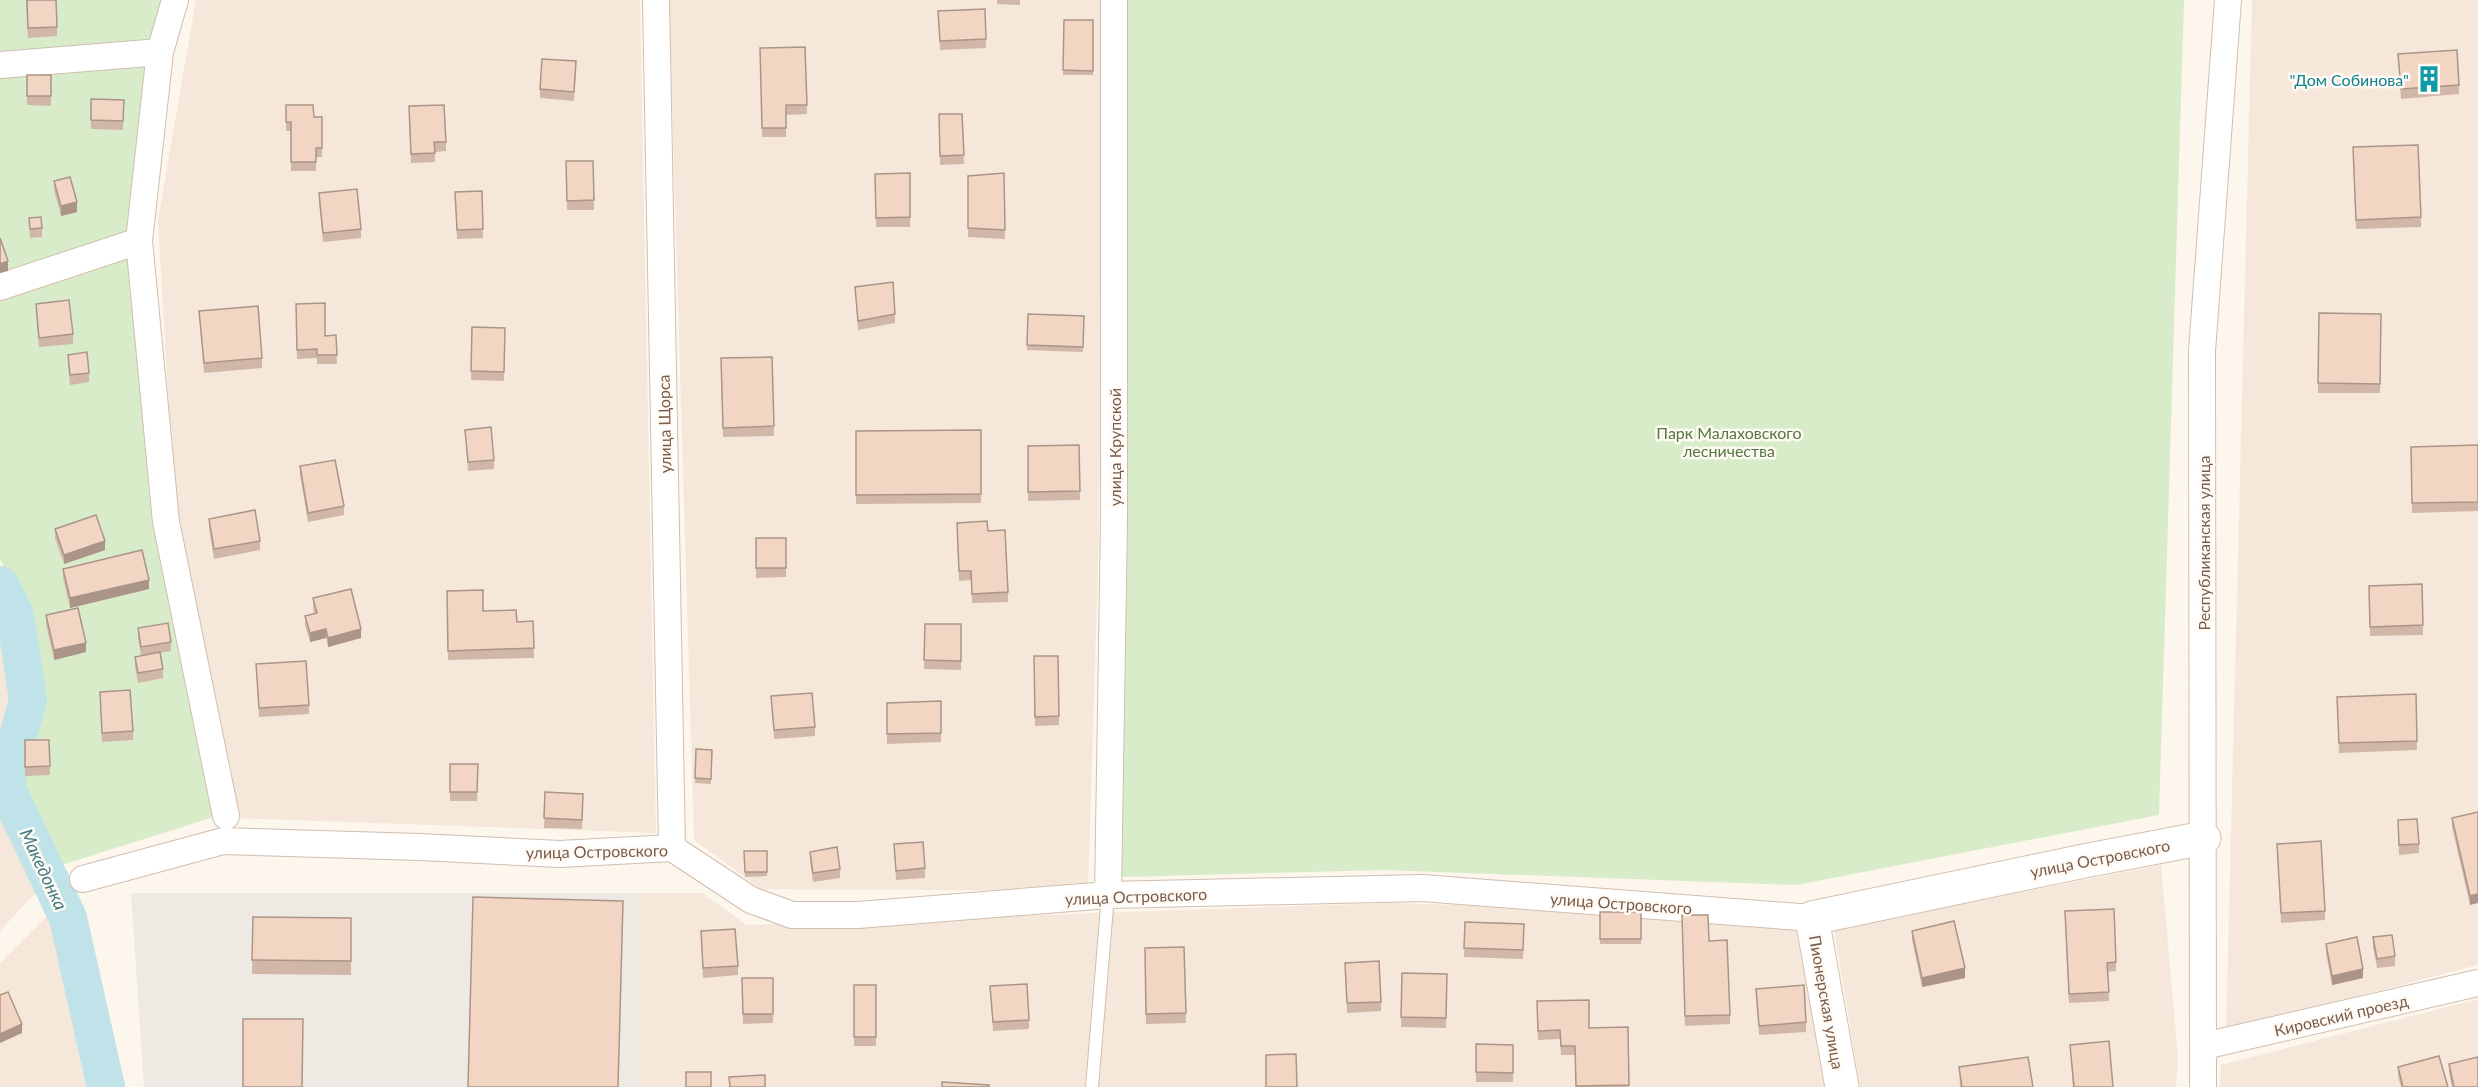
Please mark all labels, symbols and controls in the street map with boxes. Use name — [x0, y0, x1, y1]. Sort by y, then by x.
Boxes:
building icon: "Дом Собинова" — [2414, 64, 2444, 94]
place label: "Дом Собинова" — [2290, 70, 2409, 89]
street label: улица Щорса — [654, 374, 674, 474]
street label: улица Крупской — [1105, 388, 1124, 506]
park label: Парк Малаховского лесничества — [1656, 423, 1802, 460]
street label: Республиканская улица — [2194, 455, 2213, 631]
water label: Македонка — [16, 825, 72, 913]
street label: улица Островского — [2028, 835, 2172, 881]
street label: улица Островского — [526, 840, 668, 862]
street label: улица Островского — [1065, 884, 1207, 908]
street label: улица Островского — [1549, 889, 1693, 917]
street label: Пионерская улица — [1806, 933, 1848, 1071]
street label: Кировский проезд — [2272, 990, 2410, 1040]

